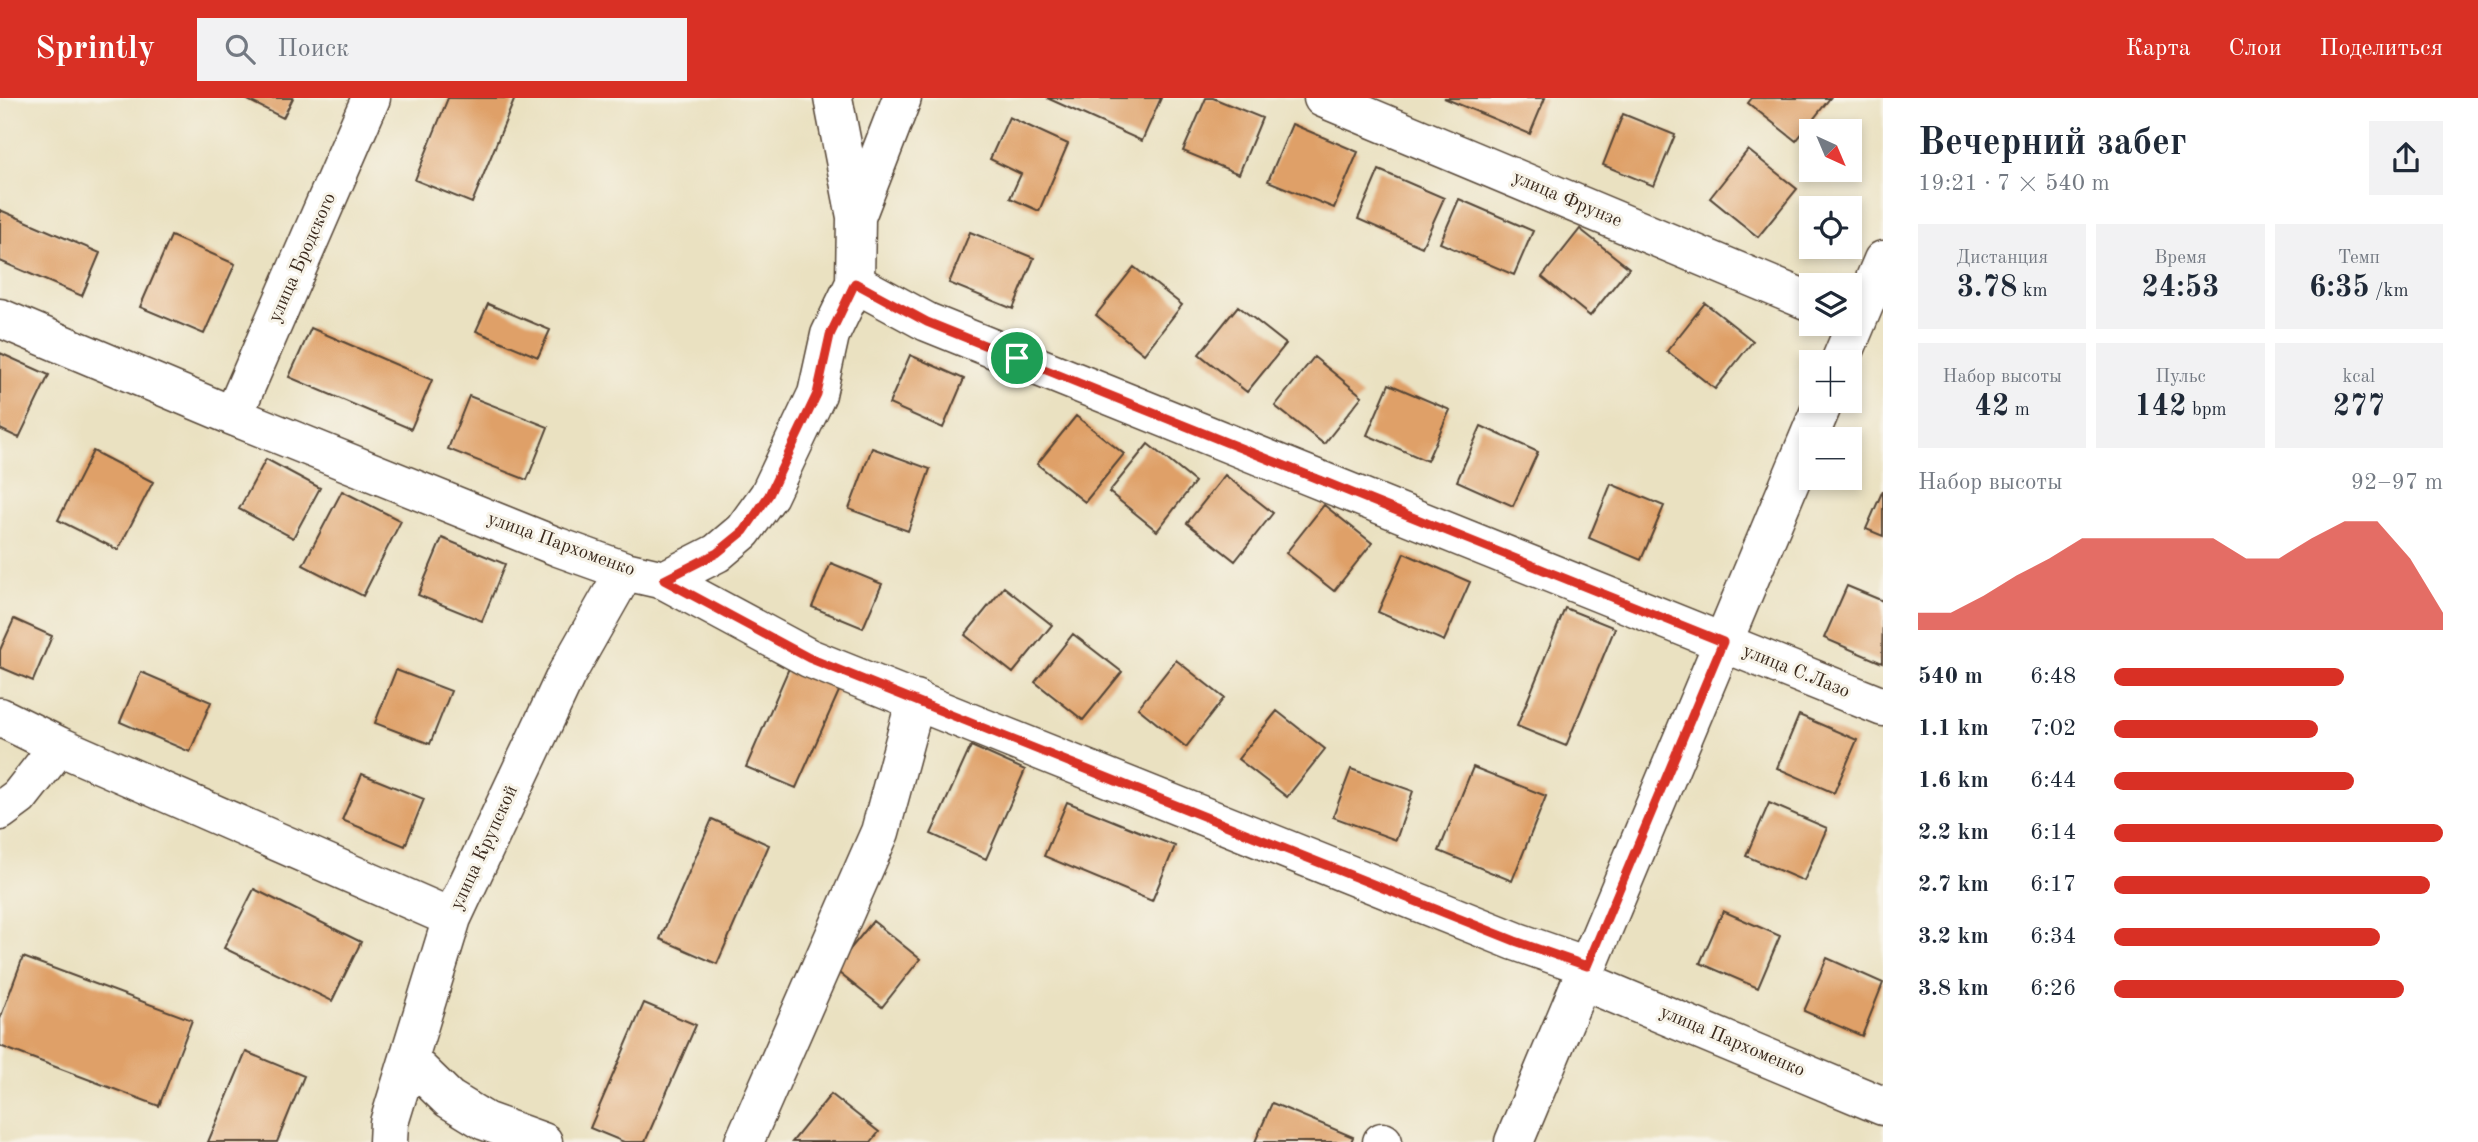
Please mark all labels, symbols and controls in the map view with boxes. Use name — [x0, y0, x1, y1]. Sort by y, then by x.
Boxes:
search box — [197, 18, 687, 81]
icon: search — [221, 30, 259, 68]
text: Sprintly — [35, 33, 155, 66]
text: Поиск — [277, 36, 349, 62]
text: Карта — [2126, 37, 2191, 61]
text: Слои — [2229, 37, 2282, 61]
text: Поделиться — [2320, 37, 2443, 61]
north arrow — [1799, 119, 1862, 182]
map controls — [1799, 119, 1862, 490]
button: share — [2369, 121, 2443, 195]
text: Вечерний забег — [1918, 125, 2187, 163]
street label: улица Фрунзе — [1510, 168, 1624, 232]
text: 19:21 · 7 × 540 m — [1918, 172, 2110, 195]
street label: улица Бродского — [266, 190, 340, 326]
button: locate — [1799, 196, 1862, 259]
text: Дистанция — [1956, 249, 2048, 268]
text: Время — [2154, 249, 2207, 268]
text: Темп — [2338, 249, 2380, 268]
button: layers — [1799, 273, 1862, 336]
text: 3.78 — [1957, 273, 2017, 303]
text: 24:53 — [2141, 273, 2219, 303]
text: 6:35 — [2309, 273, 2370, 303]
text: km — [2017, 282, 2048, 301]
text: /km — [2370, 282, 2409, 301]
pin — [987, 328, 1047, 388]
icon: arrive — [998, 339, 1036, 377]
button: + — [1799, 350, 1862, 413]
text: Набор высоты — [1943, 368, 2062, 387]
text: Пульс — [2155, 368, 2206, 387]
text: kcal — [2342, 368, 2375, 387]
text: 42 — [1975, 392, 2009, 422]
text: 142 — [2134, 392, 2187, 422]
text: 277 — [2333, 392, 2385, 422]
text: m — [2009, 401, 2030, 420]
text: bpm — [2187, 401, 2227, 420]
button: − — [1799, 427, 1862, 490]
text: Набор высоты — [1918, 471, 2062, 494]
text: 92–97 m — [2351, 471, 2443, 494]
street label: улица Пархоменко — [485, 509, 637, 581]
street label: улица С.Лазо — [1740, 642, 1852, 702]
text: 540 m — [1918, 665, 1983, 688]
text: 6:48 — [2030, 665, 2076, 688]
text: 1.1 km — [1918, 717, 1989, 740]
text: 7:02 — [2030, 717, 2076, 740]
text: 1.6 km — [1918, 769, 1989, 792]
text: 6:44 — [2030, 769, 2076, 792]
street label: улица Крупской — [448, 783, 522, 913]
text: 2.2 km — [1918, 821, 1989, 844]
text: 6:14 — [2030, 821, 2076, 844]
text: 2.7 km — [1918, 873, 1989, 896]
text: 6:17 — [2030, 873, 2076, 896]
text: 3.2 km — [1918, 925, 1989, 948]
text: 6:34 — [2030, 925, 2076, 948]
text: 3.8 km — [1918, 977, 1989, 1000]
text: 6:26 — [2030, 977, 2076, 1000]
street label: улица Пархоменко — [1657, 1003, 1807, 1081]

